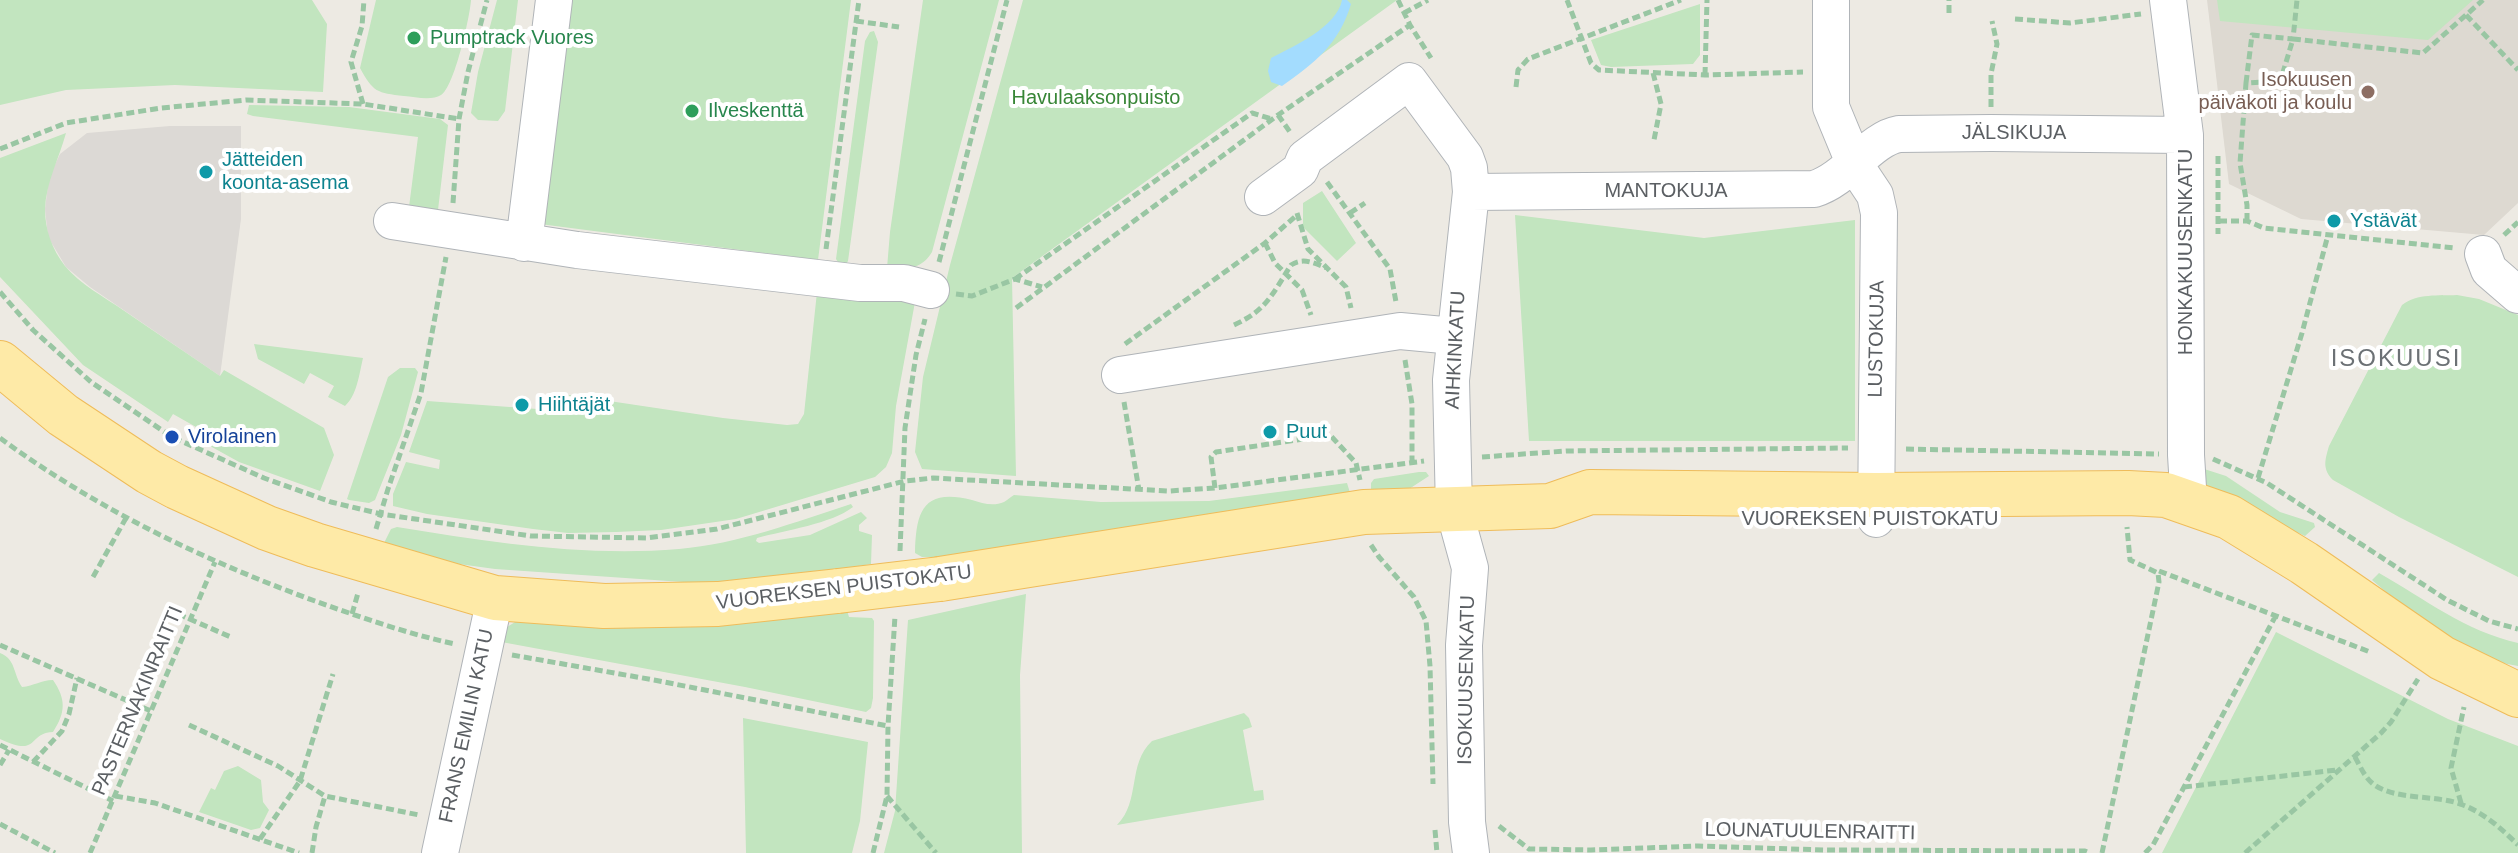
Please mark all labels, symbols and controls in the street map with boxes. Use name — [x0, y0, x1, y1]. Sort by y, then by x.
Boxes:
place label: Pumptrack Vuores — [430, 26, 594, 50]
marker: Pumptrack Vuores — [405, 29, 423, 47]
place label: Isokuusen päiväkoti ja koulu — [2199, 68, 2352, 115]
marker: Isokuusen päiväkoti ja koulu — [2359, 83, 2377, 101]
park label: Havulaaksonpuisto — [1012, 86, 1180, 110]
place label: Ilveskenttä — [708, 99, 804, 123]
marker: Ilveskenttä — [683, 102, 701, 120]
street label: JÄLSIKUJA — [1962, 121, 2066, 145]
place label: Jätteiden koonta-asema — [222, 148, 349, 195]
street label: HONKAKUUSENKATU — [2174, 149, 2198, 355]
marker: Jätteiden koonta-asema — [197, 163, 215, 181]
street label: MANTOKUJA — [1605, 179, 1727, 203]
place label: Ystävät — [2350, 209, 2417, 233]
marker: Ystävät — [2325, 212, 2343, 230]
street label: LUSTOKUJA — [1864, 280, 1890, 398]
street label: AIHKINKATU — [1441, 290, 1471, 410]
district label: ISOKUUSI — [2331, 345, 2461, 373]
place label: Hiihtäjät — [538, 393, 610, 417]
marker: Hiihtäjät — [513, 396, 531, 414]
place label: Puut — [1286, 420, 1327, 444]
marker: Puut — [1261, 423, 1279, 441]
place label: Virolainen — [188, 425, 277, 449]
marker: Virolainen — [163, 428, 181, 446]
street label: VUOREKSEN PUISTOKATU — [1741, 507, 1999, 531]
street label: VUOREKSEN PUISTOKATU — [715, 560, 973, 616]
street label: ISOKUUSENKATU — [1454, 595, 1480, 765]
street label: PASTERNAKINRAITTI — [87, 603, 189, 799]
street label: FRANS EMILIN KATU — [435, 627, 499, 825]
street label: LOUNATUULENRAITTI — [1704, 818, 1916, 846]

